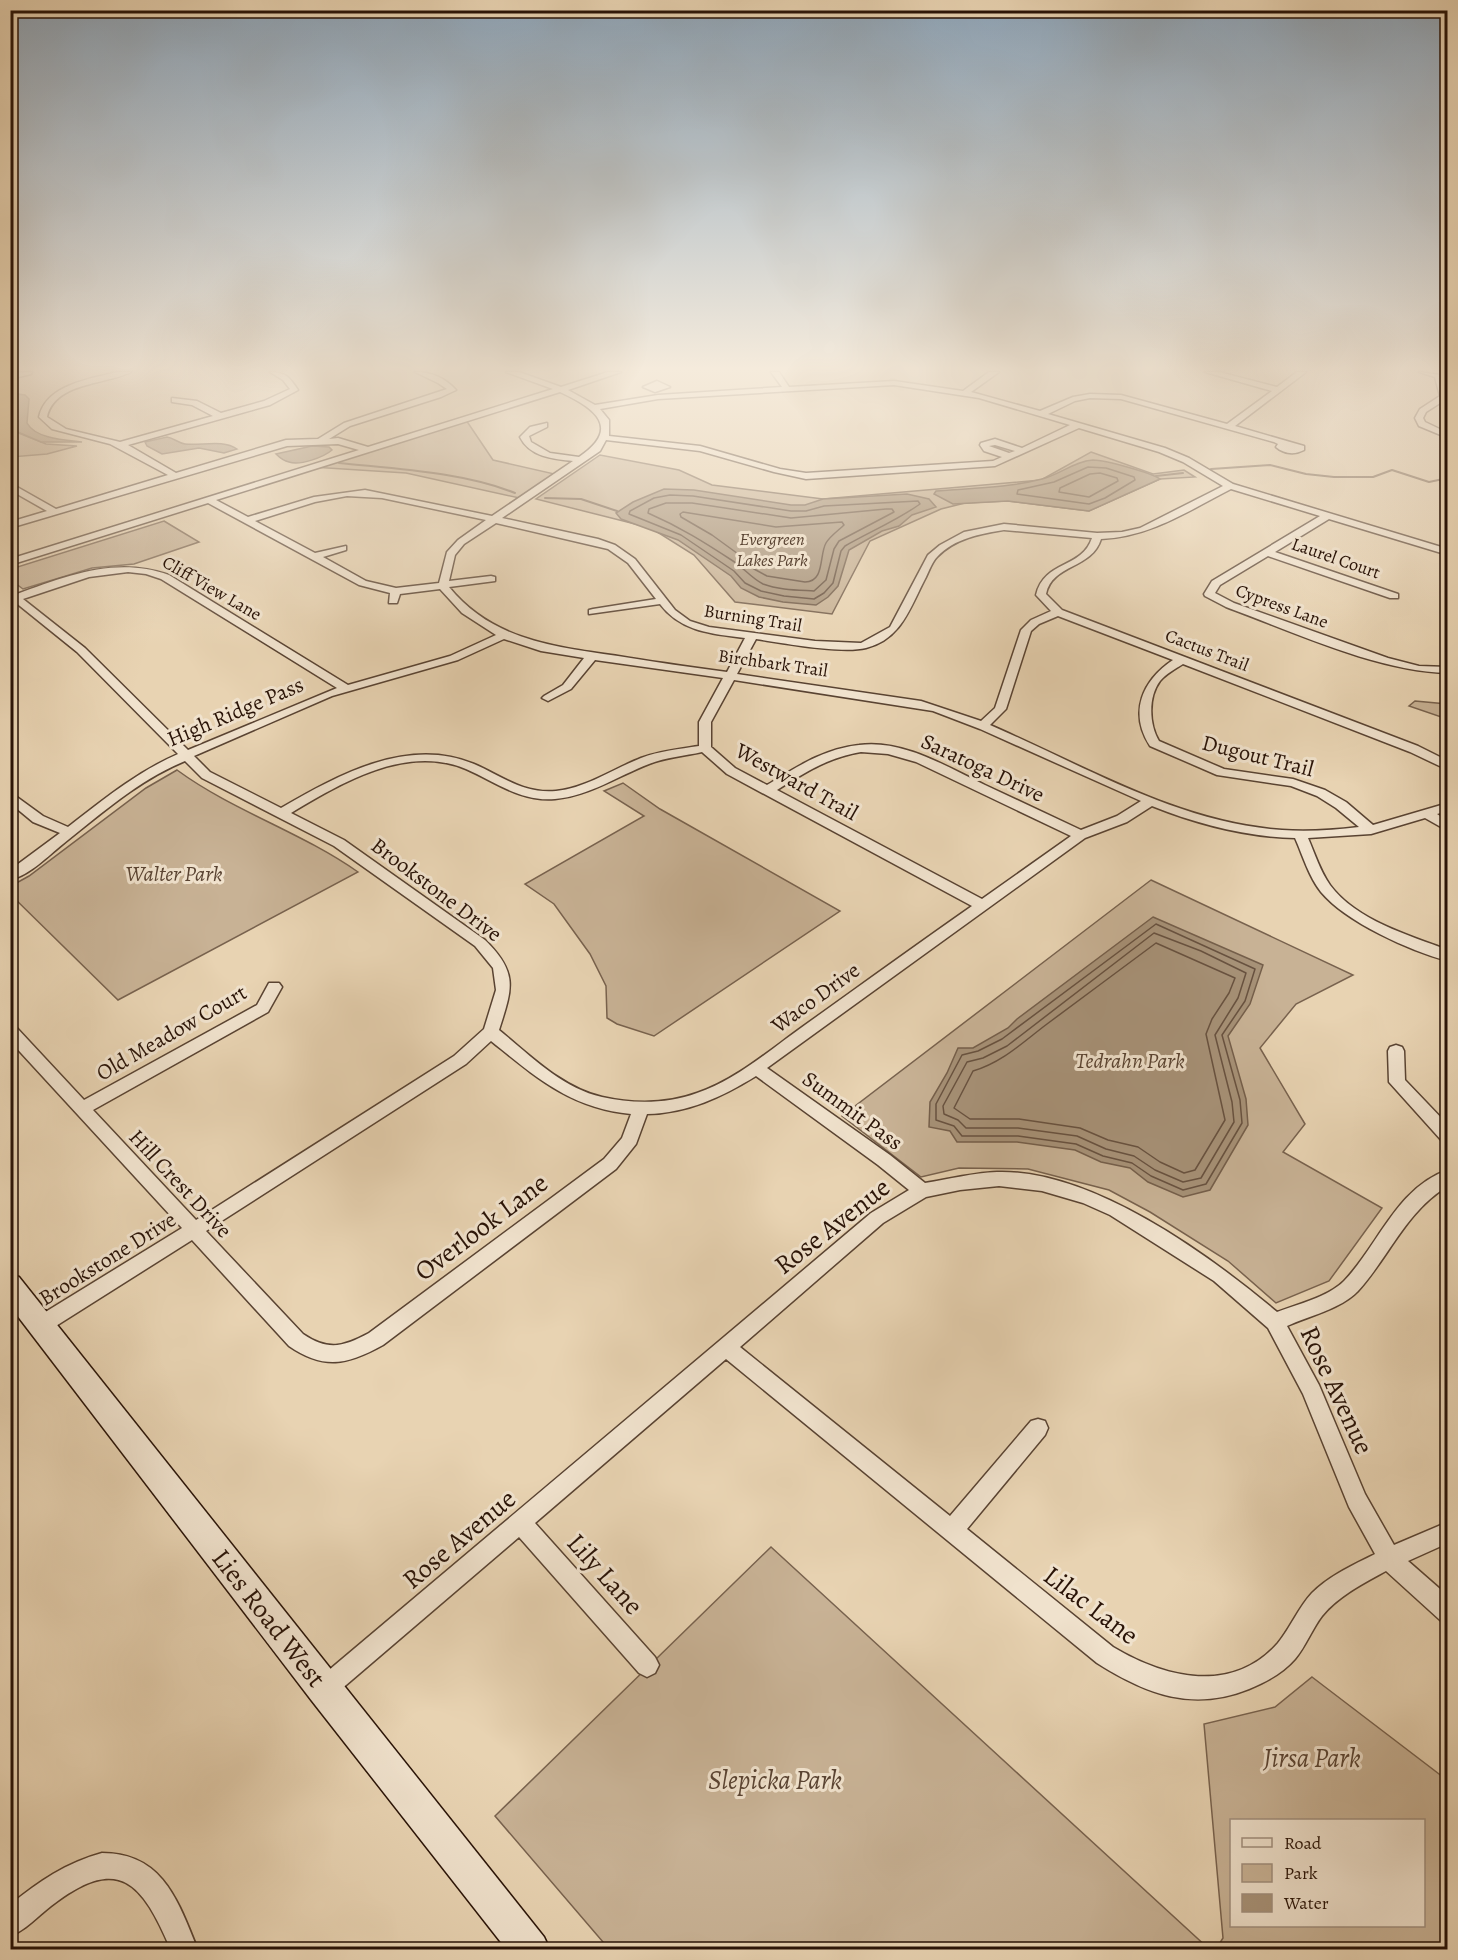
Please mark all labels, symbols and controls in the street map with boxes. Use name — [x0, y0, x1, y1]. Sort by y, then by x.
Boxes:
park label: Evergreen Lakes Park — [736, 527, 808, 572]
street label: Laurel Court — [1288, 532, 1384, 584]
street label: Cliff View Lane — [158, 550, 266, 626]
street label: Cypress Lane — [1232, 578, 1332, 634]
street label: Burning Trail — [702, 598, 804, 638]
street label: Cactus Trail — [1162, 623, 1253, 677]
street label: Birchbark Trail — [717, 643, 830, 683]
street label: High Ridge Pass — [162, 670, 308, 754]
street label: Saratoga Drive — [916, 726, 1049, 810]
street label: Dugout Trail — [1199, 728, 1317, 784]
street label: Westward Trail — [729, 735, 863, 828]
street label: Brookstone Drive — [365, 831, 508, 949]
park label: Walter Park — [125, 859, 223, 889]
street label: Waco Drive — [764, 955, 866, 1041]
street label: Old Meadow Court — [91, 978, 252, 1088]
park label: Tedrahn Park — [1075, 1046, 1185, 1076]
street label: Summit Pass — [796, 1064, 909, 1158]
street label: Hill Crest Drive — [122, 1123, 239, 1245]
street label: Overlook Lane — [407, 1165, 555, 1289]
street label: Rose Avenue — [767, 1169, 897, 1283]
street label: Brookstone Drive — [33, 1205, 182, 1313]
street label: Rose Avenue — [1292, 1320, 1382, 1460]
street label: Rose Avenue — [395, 1481, 523, 1597]
street label: Lily Lane — [559, 1525, 651, 1623]
street label: Lies Road West — [204, 1541, 334, 1695]
street label: Lilac Lane — [1036, 1557, 1146, 1653]
park label: Jirsa Park — [1262, 1740, 1361, 1776]
park label: Slepicka Park — [708, 1762, 842, 1798]
legend — [1230, 1819, 1425, 1927]
text: Road — [1284, 1831, 1322, 1855]
text: Park — [1284, 1861, 1318, 1885]
text: Water — [1283, 1891, 1329, 1915]

